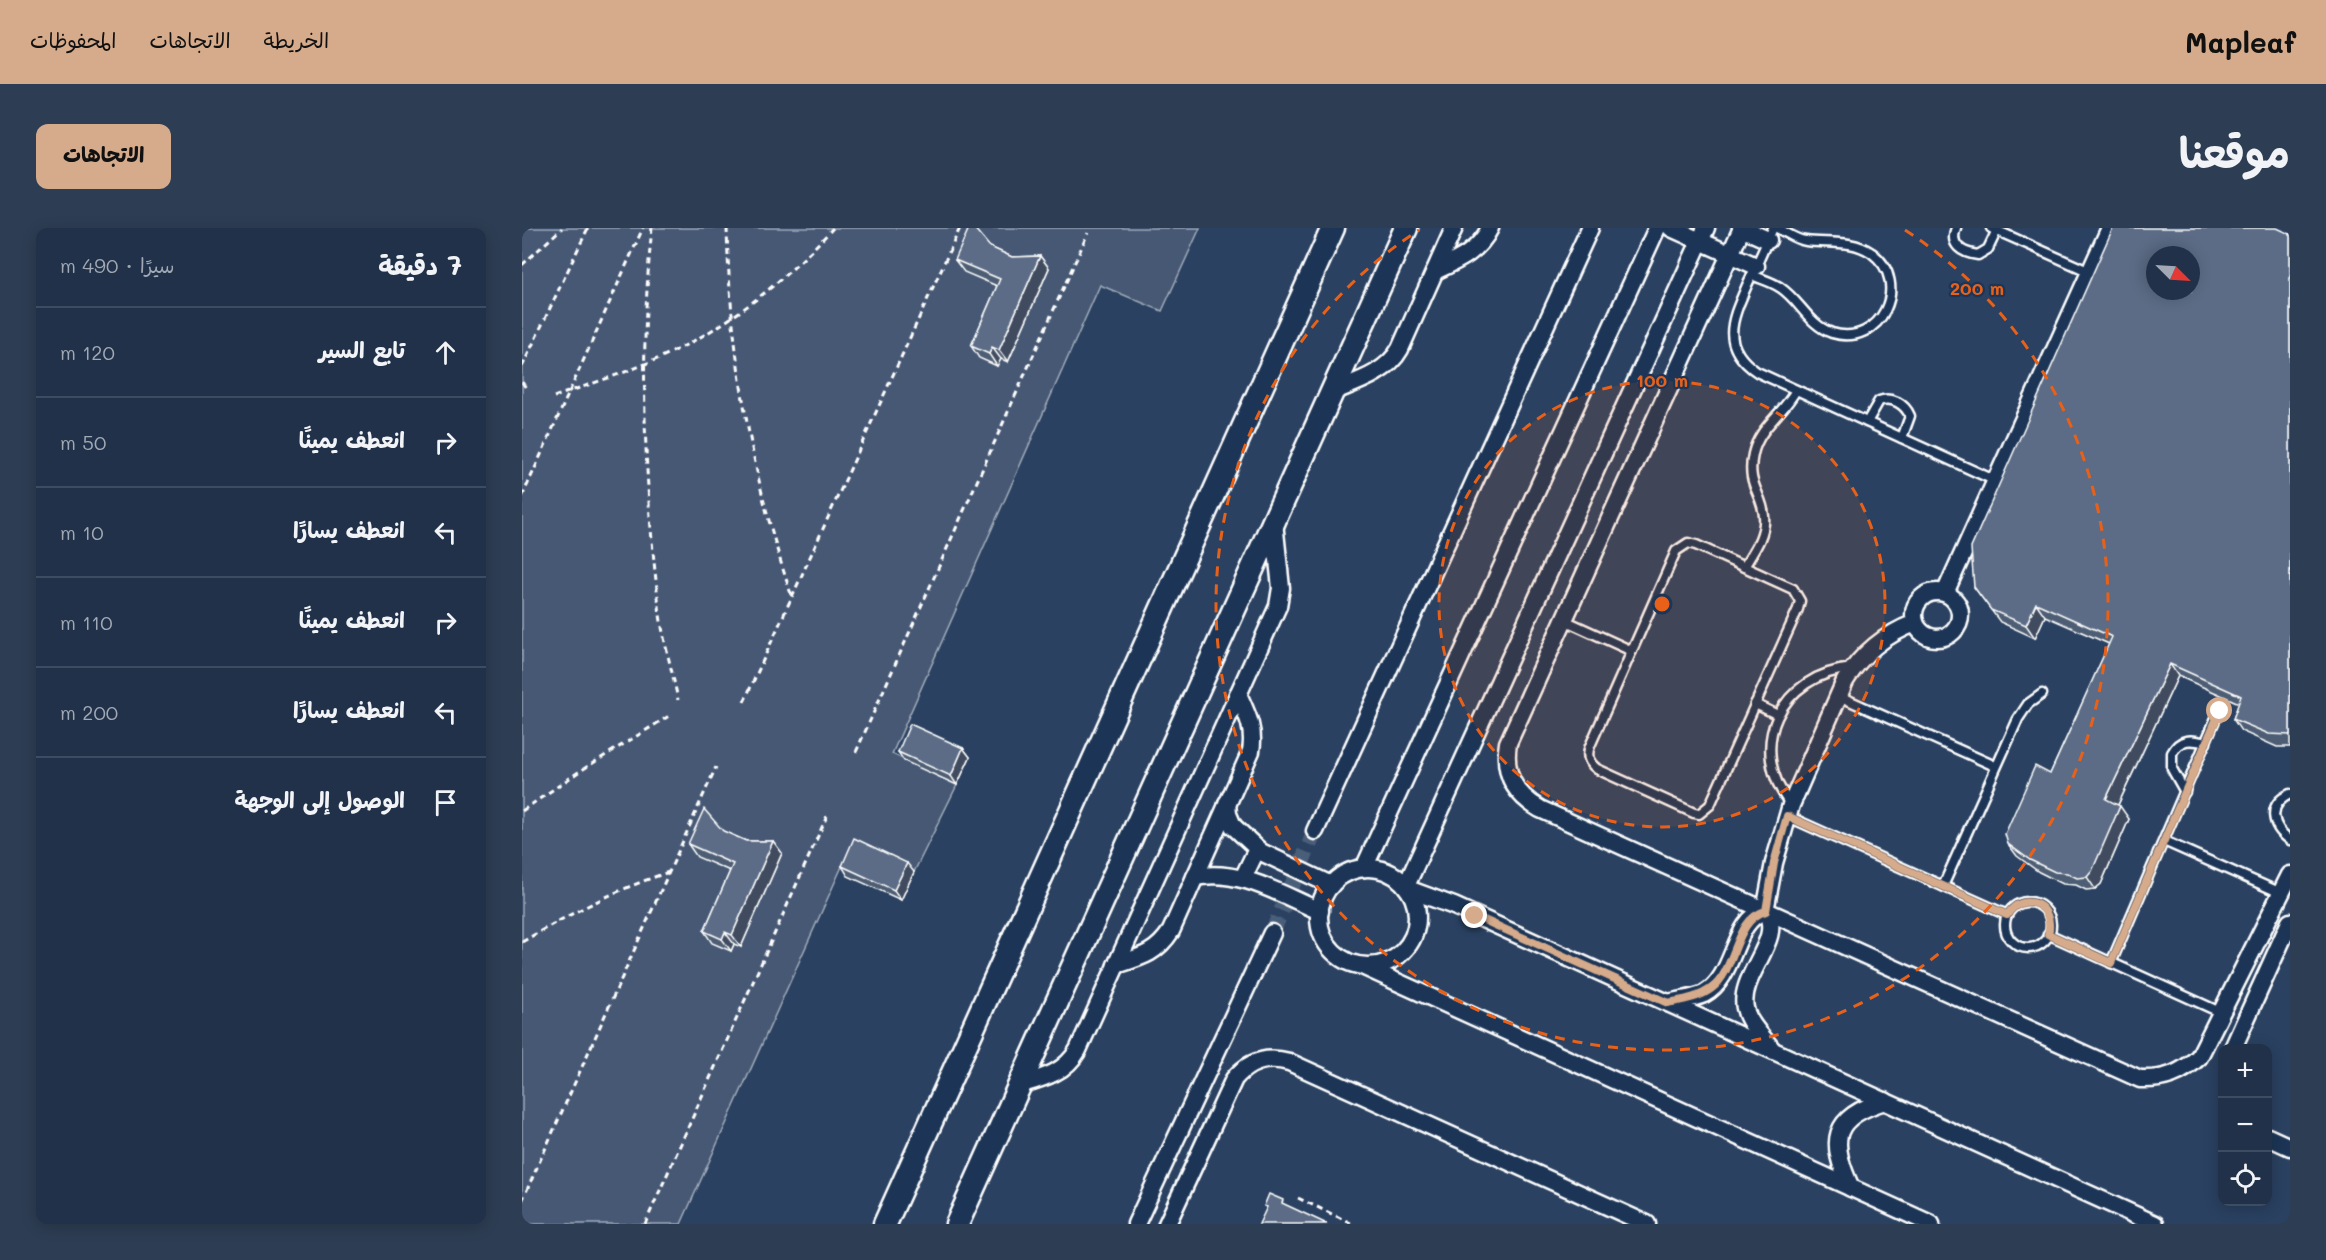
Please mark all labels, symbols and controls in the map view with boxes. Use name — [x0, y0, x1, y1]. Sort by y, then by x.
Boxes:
text: Mapleaf — [2185, 24, 2296, 60]
text: المحفوظات — [30, 26, 116, 53]
text: الاتجاهات — [149, 26, 231, 53]
text: الخريطة — [264, 26, 329, 53]
button: الاتجاهات — [36, 124, 171, 189]
text: موقعنا — [2179, 124, 2290, 179]
north arrow — [2146, 246, 2200, 300]
text: 7 دقيقة — [378, 248, 462, 282]
text: سيرًا · 490 m — [60, 252, 175, 278]
text: 200 m — [1950, 276, 2004, 300]
text: تابع السير — [319, 335, 405, 364]
icon: ahead — [429, 336, 462, 369]
text: 120 m — [60, 339, 115, 365]
text: 100 m — [1636, 368, 1688, 392]
text: انعطف يمينًا — [299, 425, 405, 454]
icon: right — [429, 426, 462, 459]
text: 50 m — [60, 429, 106, 455]
text: انعطف يسارًا — [293, 515, 405, 544]
icon: left — [429, 516, 462, 549]
text: 10 m — [60, 519, 104, 545]
centre of rings — [1652, 594, 1672, 614]
text: انعطف يمينًا — [299, 605, 405, 634]
icon: right — [429, 606, 462, 639]
text: 110 m — [60, 609, 113, 635]
text: انعطف يسارًا — [293, 695, 405, 724]
icon: left — [429, 696, 462, 729]
route start — [2206, 697, 2232, 723]
text: 200 m — [60, 699, 118, 725]
text: الوصول إلى الوجهة — [234, 785, 405, 814]
icon: arrive — [429, 786, 462, 819]
route end — [1461, 902, 1487, 928]
map controls — [2218, 1044, 2272, 1206]
button: + — [2218, 1044, 2272, 1098]
button: − — [2218, 1098, 2272, 1152]
button: locate — [2218, 1152, 2272, 1206]

